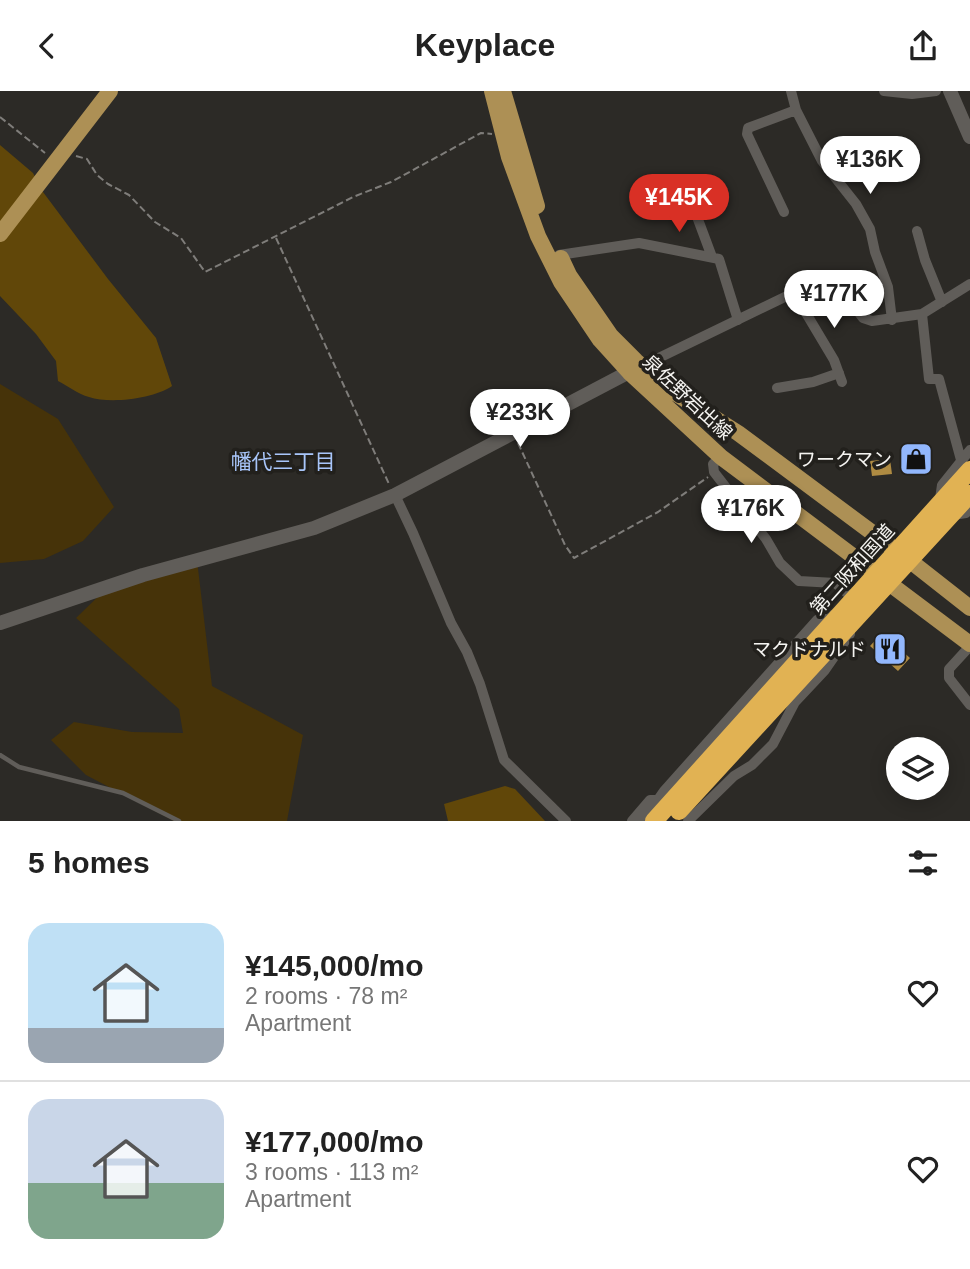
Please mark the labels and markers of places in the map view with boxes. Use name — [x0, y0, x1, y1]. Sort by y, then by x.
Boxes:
pin: ¥136K — [821, 137, 919, 196]
pin: ¥145K — [630, 174, 728, 234]
pin: ¥177K — [785, 271, 883, 330]
pin: ¥233K — [471, 389, 569, 449]
shop icon: ワークマン — [897, 440, 935, 478]
place label: ワークマン — [797, 449, 892, 470]
pin: ¥176K — [702, 485, 800, 545]
restaurant icon: マクドナルド — [871, 630, 909, 668]
place label: マクドナルド — [752, 639, 866, 660]

